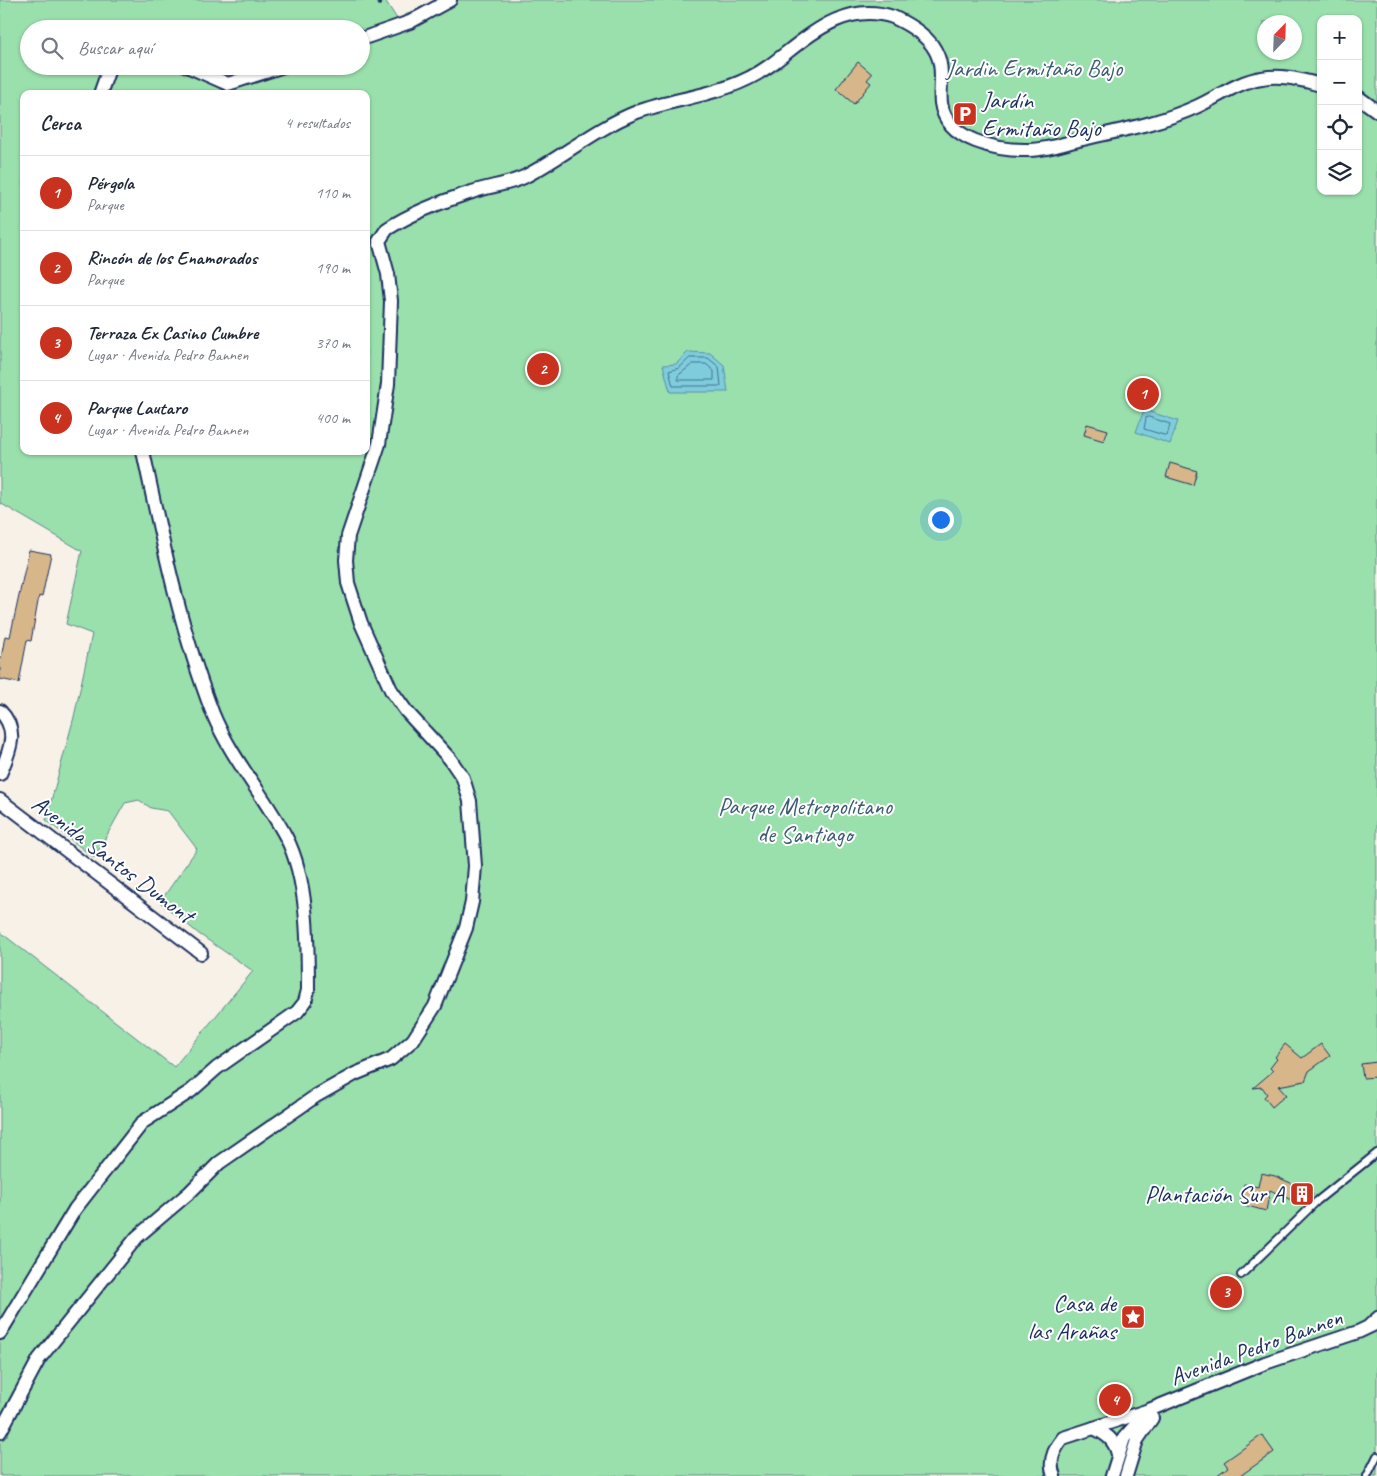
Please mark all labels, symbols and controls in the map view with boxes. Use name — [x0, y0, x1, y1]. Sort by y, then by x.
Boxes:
north arrow — [1257, 15, 1302, 60]
map controls — [1317, 15, 1362, 195]
button: + — [1317, 15, 1362, 60]
search box — [20, 20, 370, 75]
icon: search — [38, 34, 66, 62]
text: Buscar aquí — [78, 36, 152, 60]
park label: Jardin Ermitaño Bajo — [945, 53, 1124, 83]
button: − — [1317, 60, 1362, 105]
place label: Jardín Ermitaño Bajo — [981, 85, 1102, 143]
parking icon: Jardín Ermitaño Bajo — [952, 101, 978, 127]
button: locate — [1317, 105, 1362, 150]
text: Cerca — [40, 110, 81, 136]
text: 4 resultados — [285, 113, 350, 133]
button: layers — [1317, 150, 1362, 195]
text: Pérgola — [87, 171, 134, 195]
text: 1 — [52, 183, 60, 203]
text: 110 m — [316, 183, 350, 203]
text: Parque — [87, 195, 124, 215]
text: Rincón de los Enamorados — [87, 246, 257, 270]
text: 2 — [52, 258, 60, 278]
text: 190 m — [316, 258, 350, 278]
text: Parque — [87, 270, 124, 290]
text: Terraza Ex Casino Cumbre — [87, 321, 258, 345]
text: 3 — [52, 333, 60, 353]
text: 370 m — [316, 333, 350, 353]
text: Lugar · Avenida Pedro Bannen — [87, 345, 248, 365]
pin: 2 — [527, 350, 559, 388]
pin: 1 — [1127, 375, 1159, 413]
text: Parque Lautaro — [87, 396, 187, 420]
text: 4 — [52, 408, 60, 428]
text: 400 m — [316, 408, 350, 428]
text: Lugar · Avenida Pedro Bannen — [87, 420, 248, 440]
your location — [928, 507, 954, 533]
street label: Avenida Santos Dumont — [26, 788, 202, 932]
park label: Parque Metropolitano de Santiago — [718, 791, 893, 849]
place label: Plantación Sur A — [1145, 1179, 1285, 1209]
building icon: Plantación Sur A — [1289, 1181, 1315, 1207]
pin: 3 — [1210, 1273, 1242, 1311]
place label: Casa de las Arañas — [1028, 1288, 1119, 1346]
street label: Avenida Pedro Bannen — [1166, 1302, 1346, 1392]
place icon: Casa de las Arañas — [1120, 1304, 1146, 1330]
pin: 4 — [1099, 1381, 1131, 1419]

